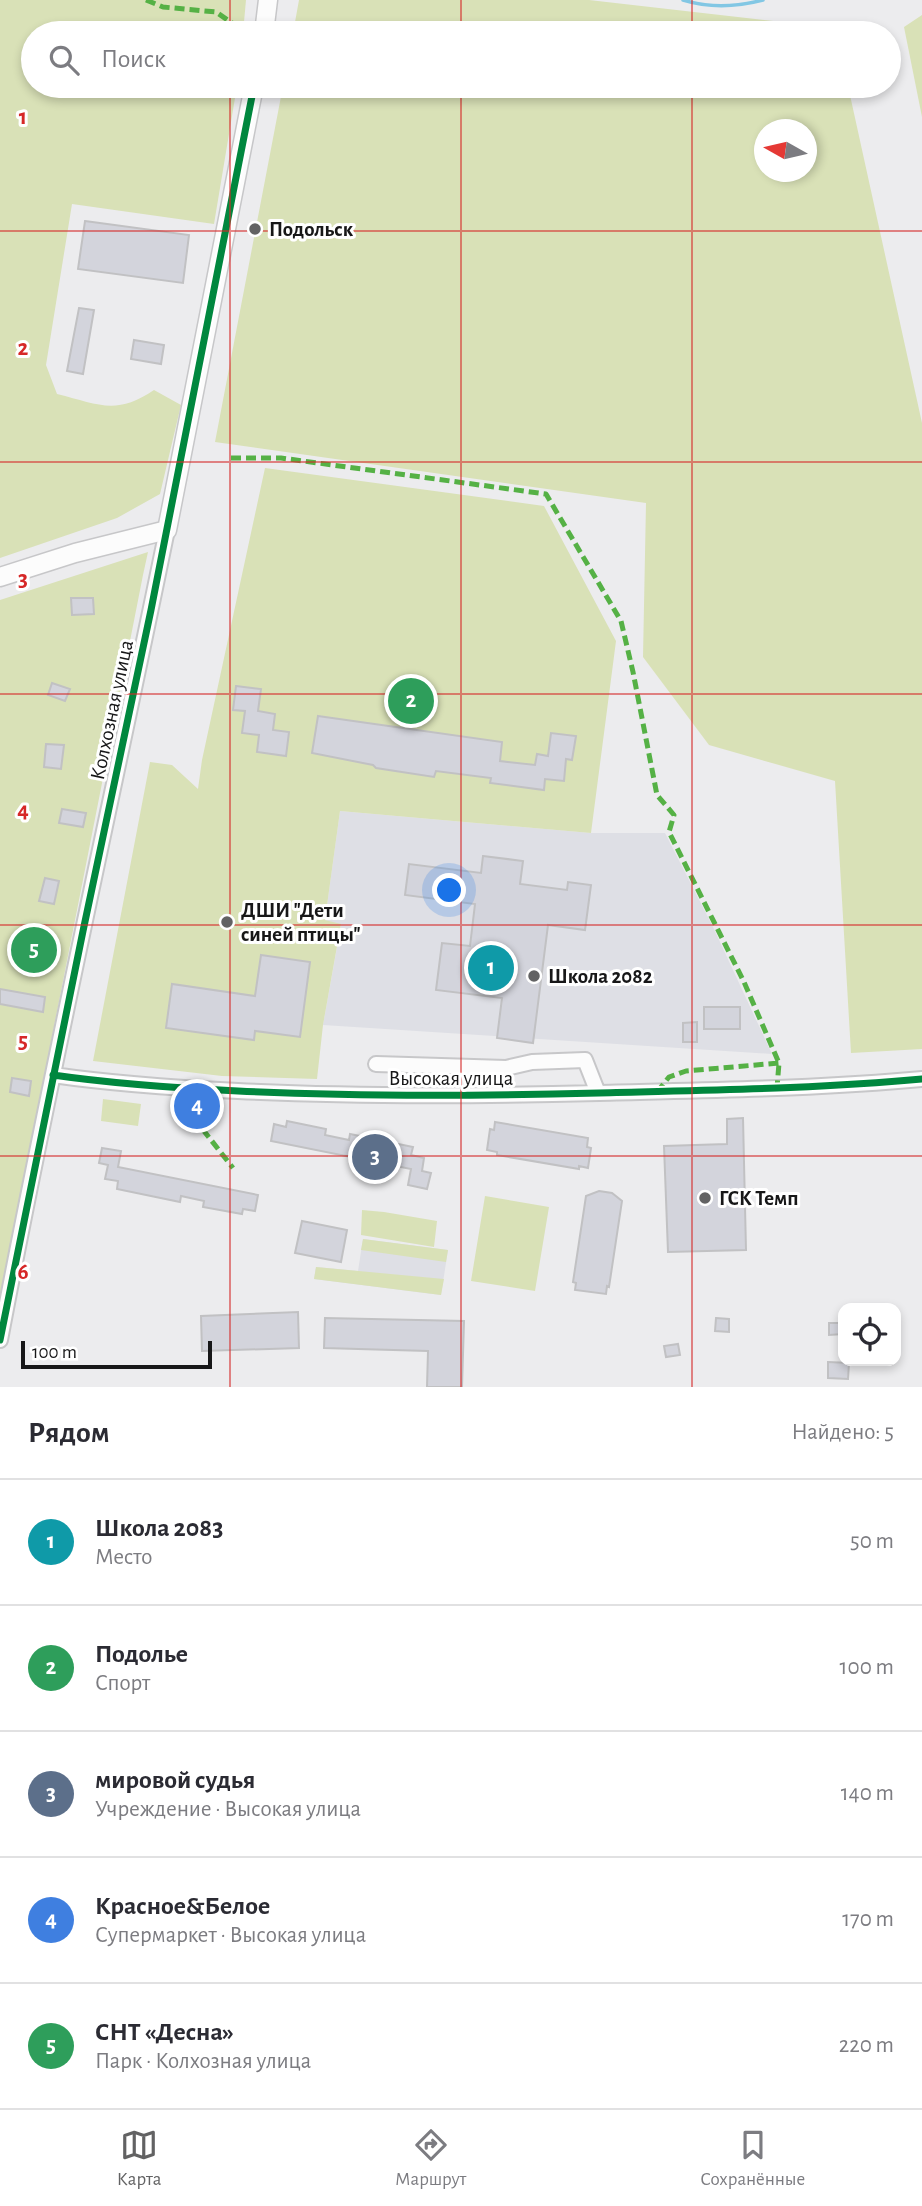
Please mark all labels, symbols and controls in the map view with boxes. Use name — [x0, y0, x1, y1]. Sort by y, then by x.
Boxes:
search box — [21, 21, 901, 98]
icon: search — [45, 41, 83, 79]
text: Поиск — [101, 46, 166, 72]
text: 1 — [19, 106, 27, 129]
north arrow — [754, 119, 817, 182]
place label: Подольск — [269, 219, 354, 240]
marker: Подольск — [247, 221, 263, 237]
text: 2 — [18, 337, 29, 360]
text: 3 — [18, 568, 28, 591]
street label: Колхозная улица — [87, 638, 137, 782]
pin: 2 — [388, 675, 434, 727]
text: 4 — [17, 799, 29, 822]
your location — [432, 873, 466, 907]
place label: ДШИ "Дети синей птицы" — [241, 900, 361, 945]
marker: ДШИ "Дети синей птицы" — [219, 914, 235, 930]
pin: 5 — [11, 924, 57, 976]
pin: 1 — [468, 942, 514, 994]
place label: Школа 2082 — [548, 966, 653, 987]
marker: Школа 2082 — [526, 968, 542, 984]
text: 5 — [18, 1030, 28, 1053]
street label: Высокая улица — [389, 1068, 514, 1089]
pin: 4 — [174, 1080, 220, 1132]
pin: 3 — [352, 1131, 398, 1183]
place label: ГСК Темп — [719, 1188, 799, 1209]
marker: ГСК Темп — [697, 1190, 713, 1206]
text: 6 — [17, 1261, 29, 1284]
map controls — [838, 1303, 901, 1366]
button: locate — [838, 1303, 901, 1366]
scale bar — [21, 1338, 212, 1370]
text: 100 m — [32, 1343, 77, 1362]
text: Рядом — [28, 1418, 110, 1448]
text: Найдено: 5 — [791, 1421, 894, 1444]
text: Школа 2083 — [95, 1515, 223, 1541]
text: 1 — [47, 1530, 55, 1553]
text: 50 m — [850, 1530, 894, 1553]
text: Место — [95, 1546, 152, 1569]
text: Подолье — [95, 1641, 188, 1667]
text: 2 — [46, 1656, 56, 1679]
text: 100 m — [840, 1656, 894, 1679]
text: Спорт — [95, 1672, 150, 1695]
text: мировой судья — [95, 1767, 255, 1793]
text: 3 — [46, 1782, 56, 1805]
text: 140 m — [841, 1782, 894, 1805]
text: Учреждение · Высокая улица — [95, 1798, 361, 1821]
text: Красное&Белое — [95, 1893, 270, 1919]
text: 4 — [45, 1908, 57, 1931]
text: 170 m — [842, 1908, 894, 1931]
text: Супермаркет · Высокая улица — [95, 1924, 366, 1947]
text: СНТ «Десна» — [95, 2019, 234, 2045]
text: 5 — [46, 2034, 56, 2057]
text: 220 m — [839, 2034, 894, 2057]
text: Парк · Колхозная улица — [95, 2050, 311, 2073]
tab: Карта — [117, 2126, 161, 2191]
tab: Маршрут — [395, 2126, 466, 2191]
tab: Сохранённые — [700, 2126, 805, 2191]

